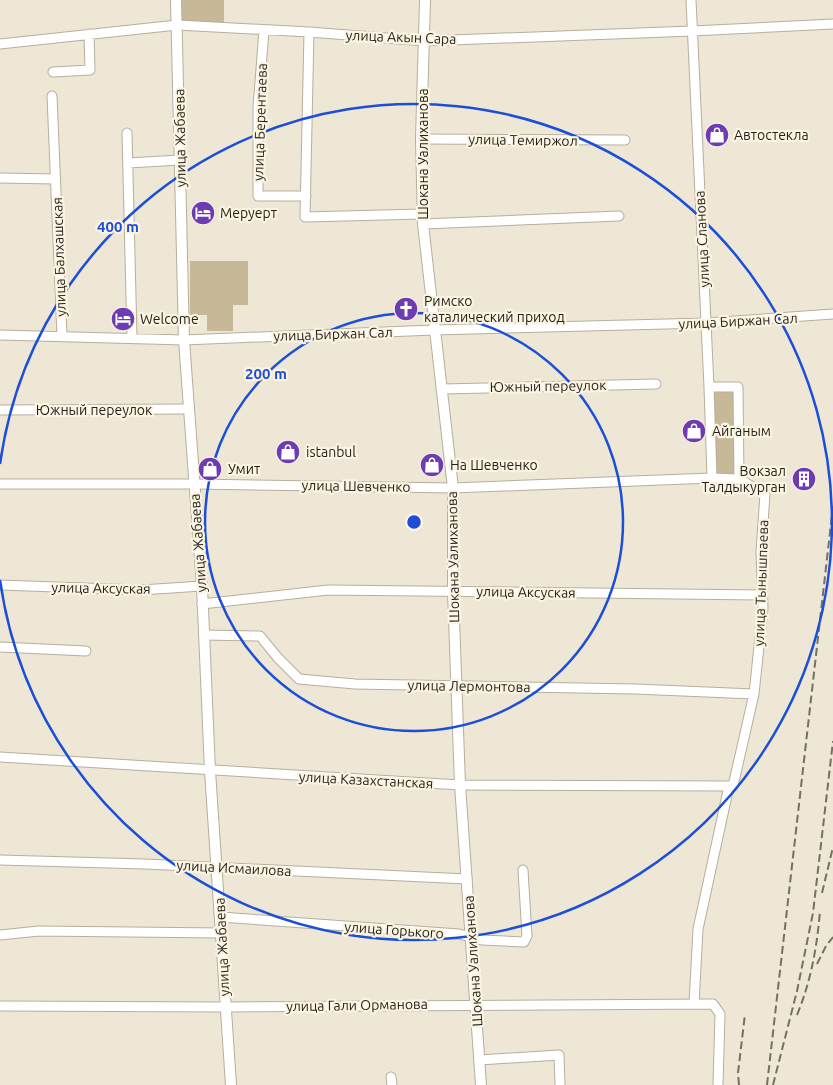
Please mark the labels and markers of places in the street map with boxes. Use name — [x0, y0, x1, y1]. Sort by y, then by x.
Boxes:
shop icon: Автостекла — [704, 122, 730, 148]
place label: Автостекла — [734, 127, 809, 143]
hotel icon: Меруерт — [190, 200, 216, 226]
place label: Меруерт — [220, 205, 277, 221]
place label: Римско каталический приход — [424, 293, 565, 325]
church icon: Римско каталический приход — [393, 296, 419, 322]
hotel icon: Welcome — [110, 306, 136, 332]
place label: Welcome — [140, 311, 199, 327]
shop icon: Айганым — [681, 418, 707, 444]
place label: Айганым — [712, 423, 771, 439]
shop icon: istanbul — [275, 439, 301, 465]
place label: istanbul — [306, 444, 356, 460]
shop icon: На Шевченко — [419, 452, 445, 478]
shop icon: Умит — [197, 456, 223, 482]
place label: На Шевченко — [450, 457, 538, 473]
place label: Умит — [228, 461, 260, 477]
place label: Вокзал Талдыкурган — [702, 463, 786, 495]
building icon: Вокзал Талдыкурган — [791, 466, 817, 492]
centre of rings — [405, 513, 423, 531]

